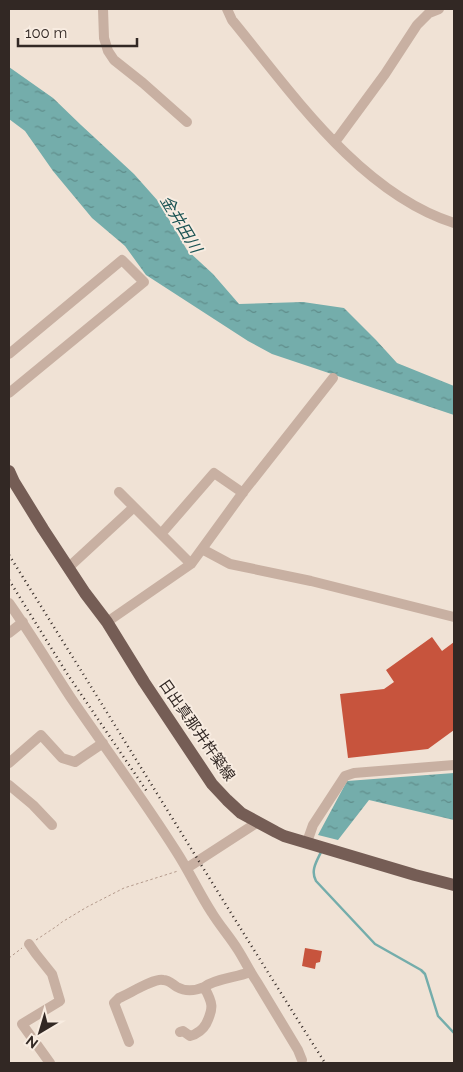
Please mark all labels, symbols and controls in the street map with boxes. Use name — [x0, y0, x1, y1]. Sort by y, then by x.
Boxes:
scale bar — [18, 15, 136, 47]
text: 100 m — [25, 24, 67, 42]
water label: 金井田川 — [156, 192, 207, 258]
street label: 日出真那井杵築線 — [155, 676, 239, 784]
north arrow — [15, 1007, 65, 1057]
text: N — [23, 1033, 41, 1052]

